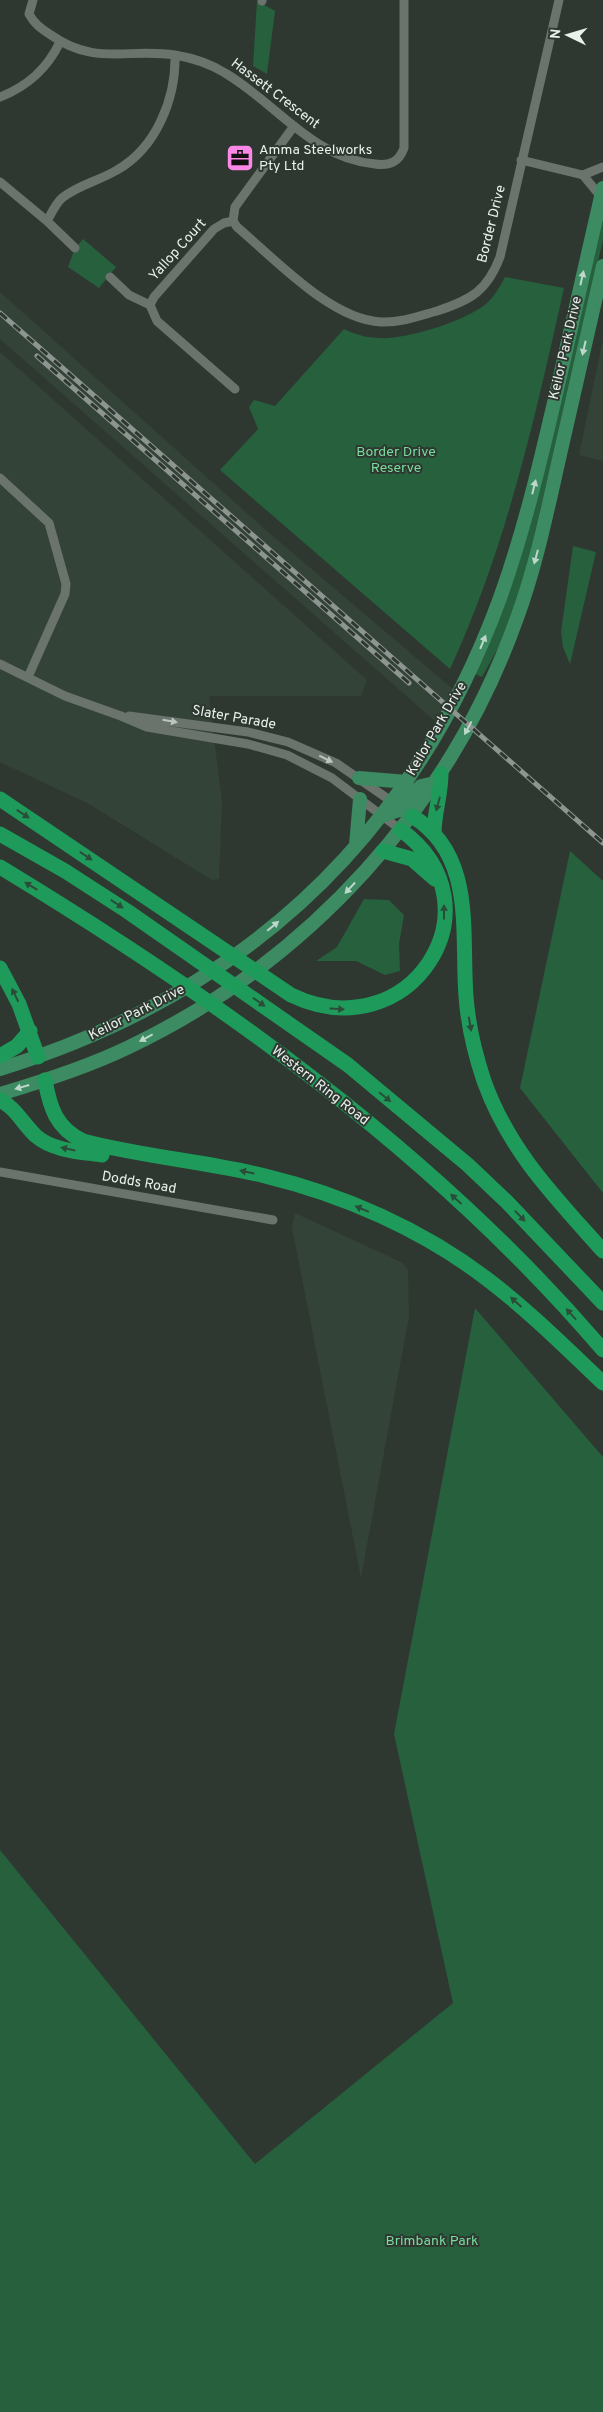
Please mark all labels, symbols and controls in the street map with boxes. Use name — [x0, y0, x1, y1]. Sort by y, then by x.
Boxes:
north arrow — [543, 10, 593, 60]
text: N — [548, 28, 565, 40]
street label: Hassett Crescent — [227, 55, 323, 133]
place label: Amma Steelworks Pty Ltd — [259, 142, 372, 175]
office icon: Amma Steelworks Pty Ltd — [225, 143, 255, 173]
street label: Border Drive — [474, 183, 510, 265]
street label: Yallop Court — [146, 216, 210, 284]
one-way arrow — [578, 271, 586, 286]
street label: Keilor Park Drive — [546, 295, 586, 401]
one-way arrow — [580, 340, 588, 355]
park label: Border Drive Reserve — [356, 444, 436, 477]
one-way arrow — [530, 480, 538, 495]
one-way arrow — [532, 550, 540, 565]
one-way arrow — [479, 634, 487, 649]
street label: Keilor Park Drive — [403, 679, 471, 779]
street label: Slater Parade — [191, 702, 277, 734]
one-way arrow — [162, 718, 178, 726]
one-way arrow — [464, 721, 472, 735]
one-way arrow — [319, 755, 334, 763]
one-way arrow — [434, 797, 442, 812]
one-way arrow — [16, 809, 29, 819]
one-way arrow — [79, 851, 93, 861]
one-way arrow — [345, 881, 357, 893]
one-way arrow — [25, 882, 38, 891]
one-way arrow — [110, 899, 123, 909]
one-way arrow — [440, 903, 448, 919]
one-way arrow — [266, 921, 279, 932]
street label: Keilor Park Drive — [86, 981, 188, 1045]
one-way arrow — [10, 987, 19, 1002]
one-way arrow — [252, 997, 266, 1007]
one-way arrow — [329, 1005, 345, 1013]
one-way arrow — [466, 1017, 474, 1033]
one-way arrow — [138, 1034, 153, 1042]
street label: Western Ring Road — [268, 1043, 372, 1129]
one-way arrow — [15, 1083, 30, 1091]
one-way arrow — [378, 1091, 391, 1102]
one-way arrow — [61, 1145, 76, 1153]
street label: Dodds Road — [100, 1168, 178, 1198]
one-way arrow — [239, 1168, 254, 1176]
one-way arrow — [451, 1193, 463, 1205]
one-way arrow — [355, 1204, 369, 1212]
one-way arrow — [514, 1210, 526, 1222]
one-way arrow — [509, 1297, 522, 1308]
one-way arrow — [565, 1308, 577, 1320]
park label: Brimbank Park — [385, 2233, 479, 2250]

